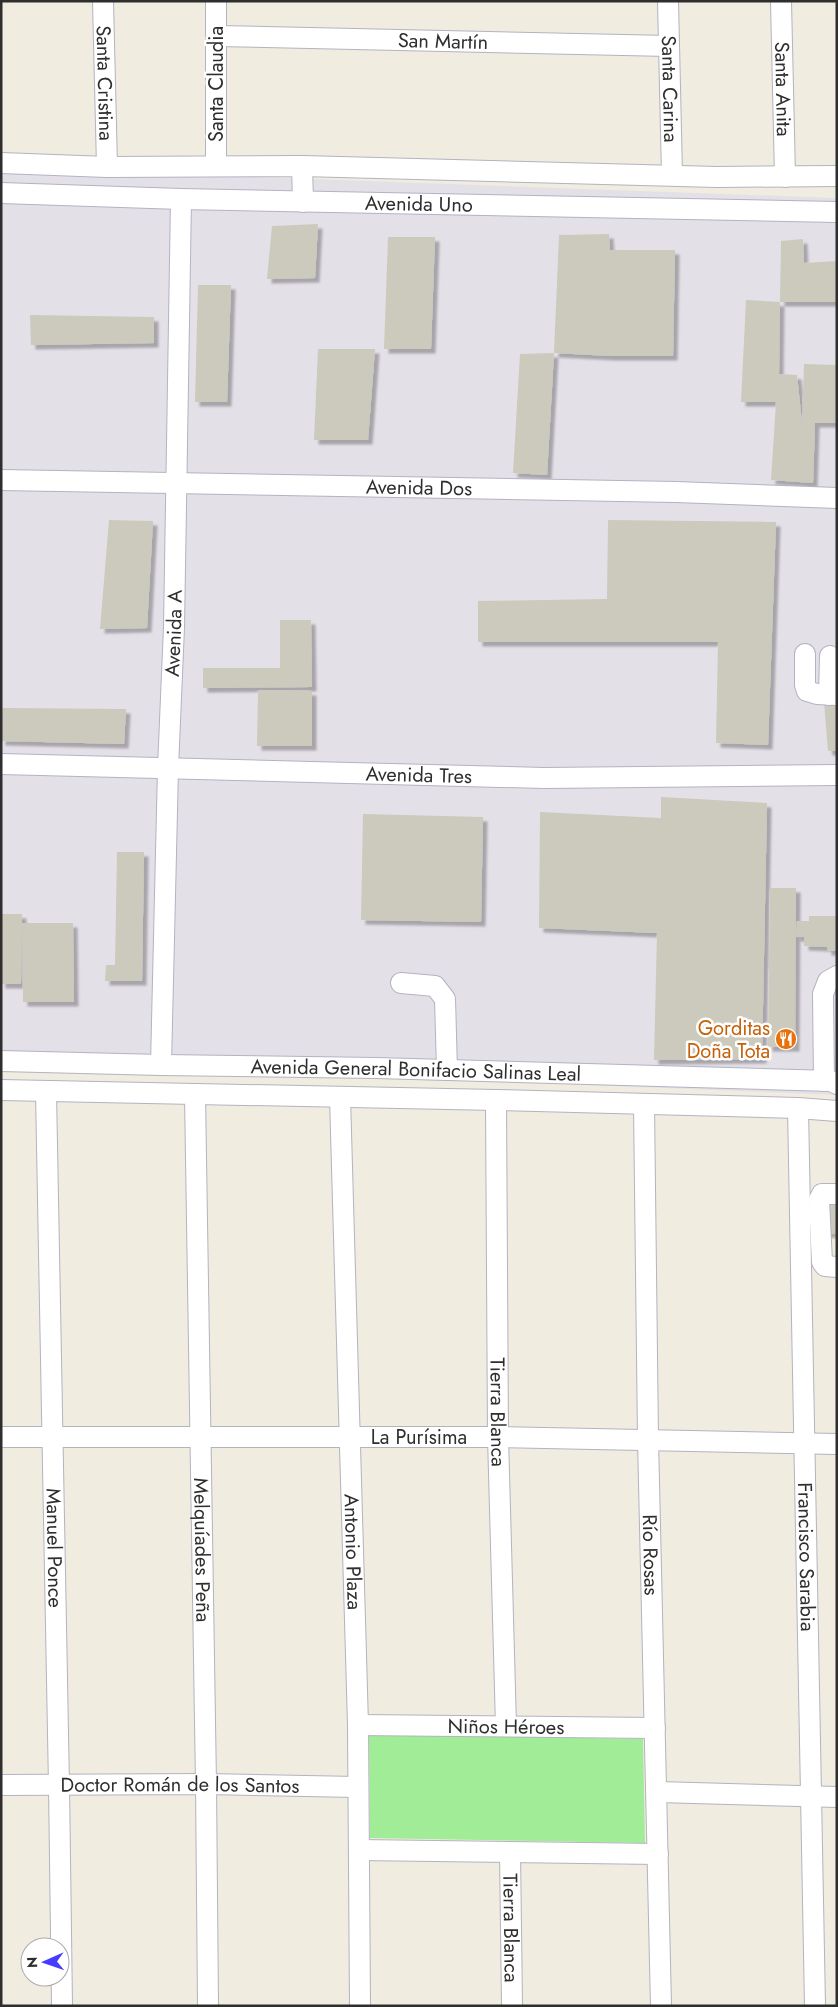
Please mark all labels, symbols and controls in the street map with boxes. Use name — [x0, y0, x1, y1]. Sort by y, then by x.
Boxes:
street label: Santa Cristina — [89, 25, 120, 141]
street label: Santa Claudia — [202, 26, 231, 142]
street label: San Martín — [397, 26, 488, 57]
street label: Santa Carina — [654, 35, 685, 143]
street label: Santa Anita — [767, 41, 798, 137]
street label: Avenida Uno — [365, 189, 473, 220]
street label: Avenida Dos — [366, 472, 472, 503]
street label: Avenida A — [158, 589, 190, 677]
street label: Avenida Tres — [365, 759, 472, 791]
place label: Gorditas Doña Tota — [687, 1014, 770, 1066]
restaurant icon: Gorditas Doña Tota — [774, 1027, 798, 1051]
street label: Avenida General Bonifacio Salinas Leal — [250, 1052, 581, 1089]
street label: Tierra Blanca — [483, 1357, 513, 1467]
street label: La Purísima — [371, 1423, 467, 1452]
street label: Melquíades Peña — [186, 1478, 217, 1622]
street label: Francisco Sarabia — [790, 1482, 822, 1632]
street label: Manuel Ponce — [38, 1488, 70, 1608]
street label: Antonio Plaza — [336, 1493, 369, 1610]
street label: Río Rosas — [635, 1514, 666, 1596]
street label: Niños Héroes — [448, 1712, 564, 1742]
street label: Doctor Román de los Santos — [61, 1770, 300, 1801]
street label: Tierra Blanca — [495, 1873, 526, 1983]
north arrow — [20, 1937, 70, 1987]
text: N — [22, 1957, 42, 1968]

